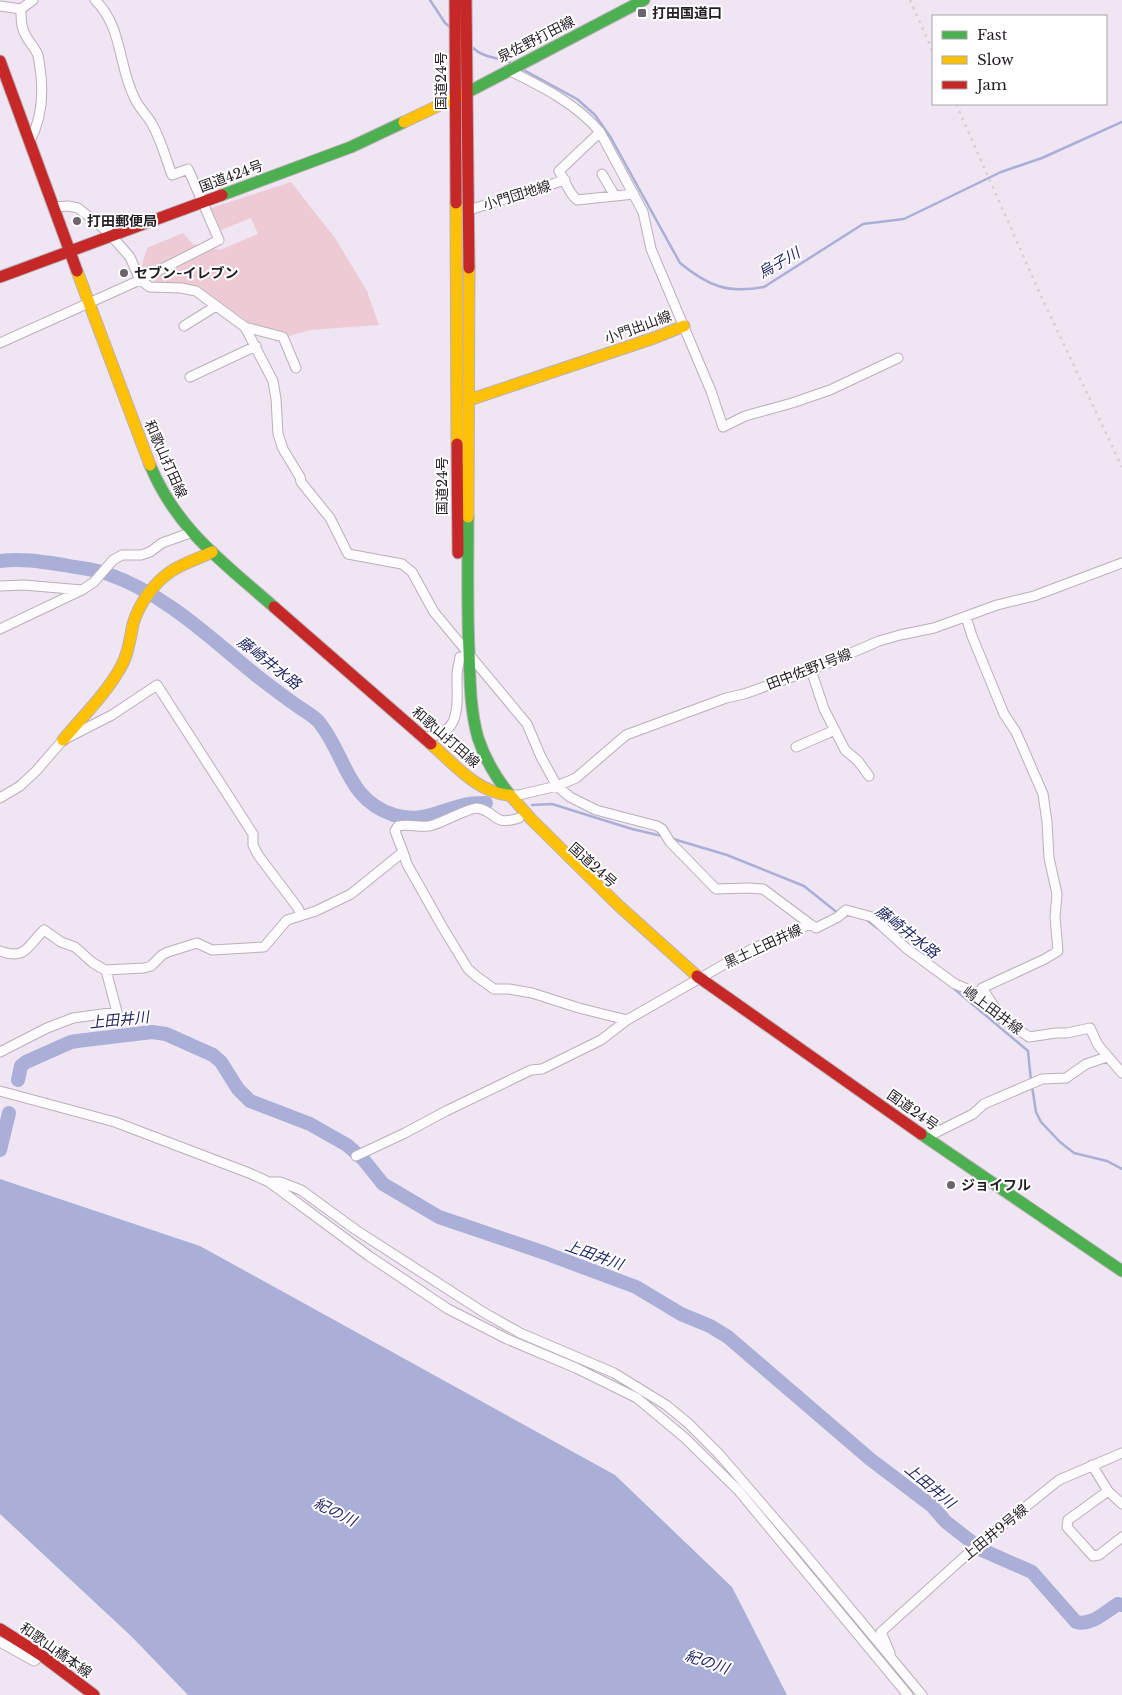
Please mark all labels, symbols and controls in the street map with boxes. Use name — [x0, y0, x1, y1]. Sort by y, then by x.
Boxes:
place label: 打田国道口 — [652, 4, 722, 22]
marker: 打田国道口 — [636, 7, 648, 19]
street label: 泉佐野打田線 — [494, 12, 578, 66]
legend — [932, 15, 1107, 105]
text: Fast — [977, 25, 1008, 44]
text: Slow — [977, 50, 1014, 69]
street label: 国道24号 — [432, 52, 450, 110]
text: Jam — [975, 75, 1007, 94]
street label: 国道424号 — [196, 156, 266, 196]
street label: 小門団地線 — [481, 176, 553, 214]
place label: 打田郵便局 — [87, 212, 157, 230]
marker: 打田郵便局 — [71, 215, 83, 227]
water label: 烏子川 — [755, 242, 805, 282]
place label: セブン-イレブン — [134, 264, 238, 282]
marker: セブン-イレブン — [118, 267, 130, 279]
street label: 小門出山線 — [602, 307, 674, 347]
street label: 和歌山打田線 — [141, 417, 191, 501]
street label: 国道24号 — [433, 457, 451, 515]
water label: 藤崎井水路 — [234, 632, 306, 694]
street label: 田中佐野1号線 — [764, 644, 854, 694]
street label: 和歌山打田線 — [408, 703, 484, 771]
street label: 国道24号 — [565, 839, 621, 891]
water label: 藤崎井水路 — [872, 901, 944, 963]
street label: 黒土上田井線 — [721, 920, 805, 972]
street label: 嶋上田井線 — [960, 982, 1026, 1038]
water label: 上田井川 — [88, 1007, 152, 1032]
street label: 国道24号 — [884, 1086, 942, 1134]
place label: ジョイフル — [961, 1176, 1031, 1194]
marker: ジョイフル — [945, 1179, 957, 1191]
water label: 上田井川 — [563, 1235, 627, 1274]
water label: 上田井川 — [901, 1459, 961, 1513]
water label: 紀の川 — [311, 1493, 361, 1531]
street label: 上田井9号線 — [959, 1500, 1031, 1564]
street label: 和歌山橋本線 — [16, 1619, 96, 1681]
water label: 紀の川 — [683, 1645, 733, 1678]

